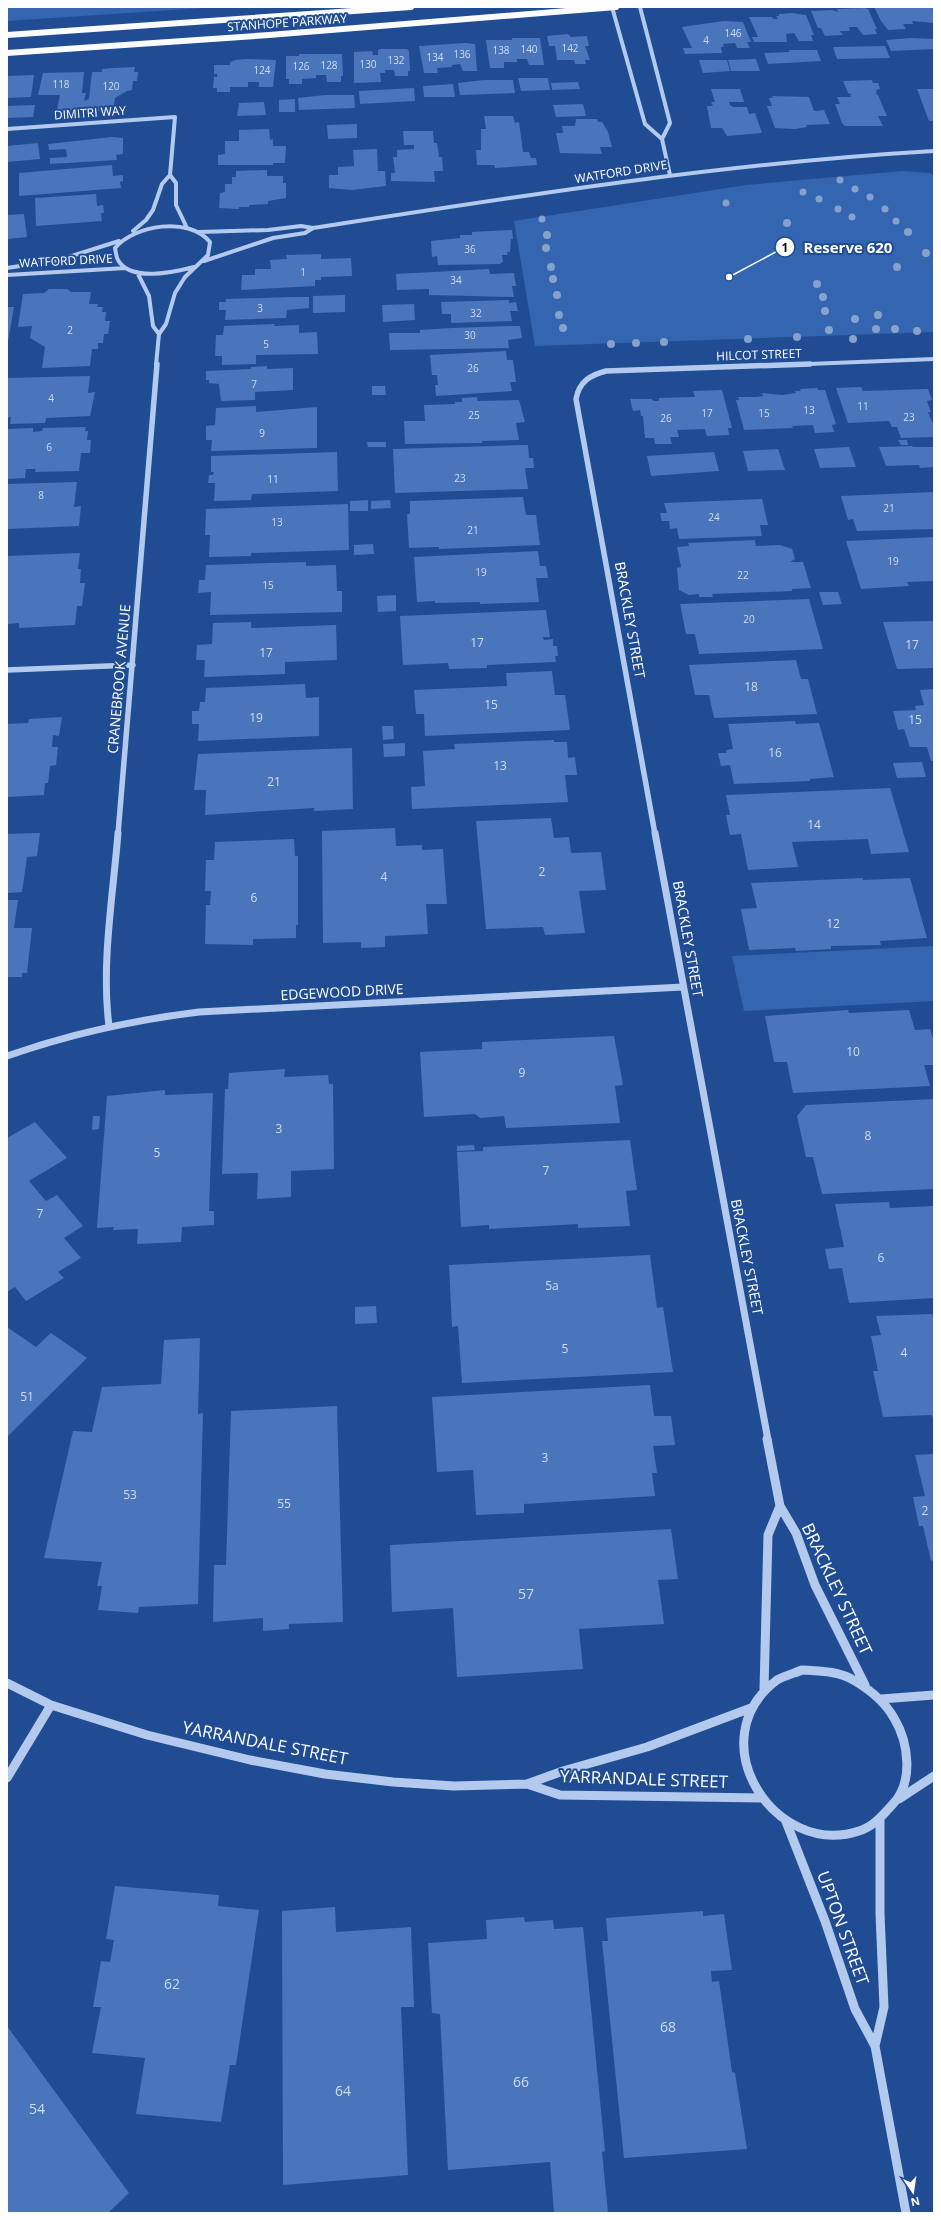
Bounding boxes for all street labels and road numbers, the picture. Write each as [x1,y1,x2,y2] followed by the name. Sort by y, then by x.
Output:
[227,10,348,35] street label: STANHOPE PARKWAY
[53,101,127,123] street label: DIMITRI WAY
[574,156,668,187] street label: WATFORD DRIVE
[19,250,113,271] street label: WATFORD DRIVE
[716,344,802,364] street label: HILCOT STREET
[611,560,650,680] street label: BRACKLEY STREET
[103,604,134,754] street label: CRANEBROOK AVENUE
[669,879,708,999] street label: BRACKLEY STREET
[280,979,404,1004] street label: EDGEWOOD DRIVE
[727,1197,768,1317] street label: BRACKLEY STREET
[797,1519,878,1659] street label: BRACKLEY STREET
[180,1715,350,1770] street label: YARRANDALE STREET
[560,1764,729,1793] street label: YARRANDALE STREET
[812,1868,875,1989] street label: UPTON STREET

